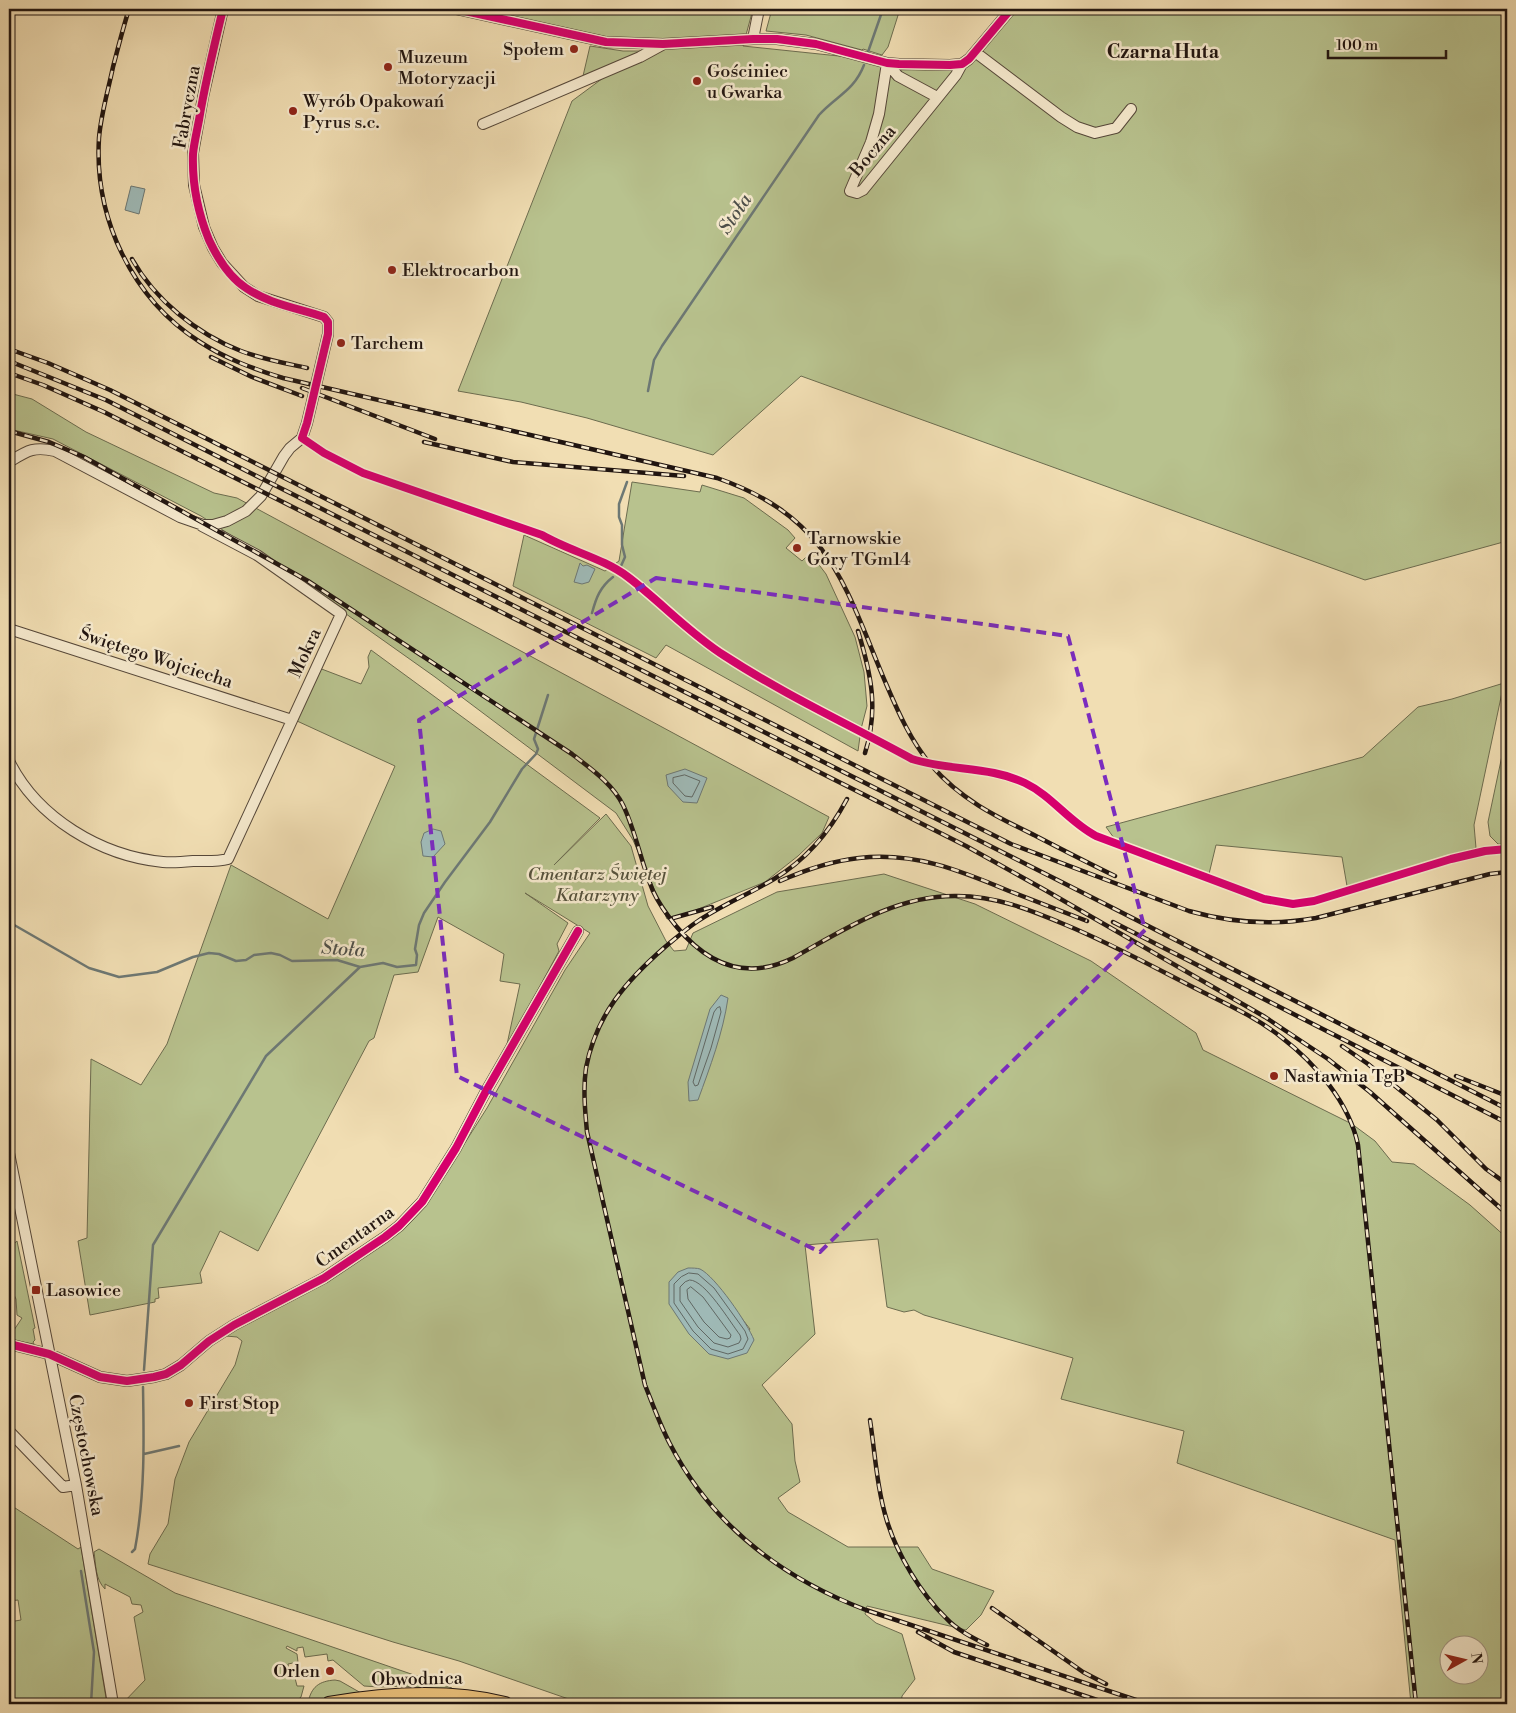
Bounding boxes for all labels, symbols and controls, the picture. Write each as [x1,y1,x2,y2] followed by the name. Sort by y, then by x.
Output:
[1328,28,1446,60] scale bar
[1336,36,1378,55] text: 100 m
[503,38,564,61] place label: Społem
[1107,40,1220,64] district label: Czarna Huta
[568,43,580,55] marker: Społem
[398,46,496,90] place label: Muzeum Motoryzacji
[707,60,788,104] place label: Gościniec u Gwarka
[382,61,394,73] marker: Muzeum Motoryzacji
[168,63,206,151] street label: Fabryczna
[691,75,703,87] marker: Gościniec u Gwarka
[302,90,445,134] place label: Wyrób Opakowań Pyrus s.c.
[287,105,299,117] marker: Wyrób Opakowań Pyrus s.c.
[844,120,902,182] street label: Boczna
[713,189,757,239] water label: Stoła
[402,259,520,282] place label: Elektrocarbon
[386,264,398,276] marker: Elektrocarbon
[351,332,424,355] place label: Tarchem
[335,337,347,349] marker: Tarchem
[807,527,911,571] place label: Tarnowskie Góry TGm14
[791,542,803,554] marker: Tarnowskie Góry TGm14
[76,622,236,694] street label: Świętego Wojciecha
[284,624,327,682] street label: Mokra
[528,863,667,907] park label: Cmentarz Świętej Katarzyny
[320,936,366,963] water label: Stoła
[1284,1065,1405,1088] place label: Nastawnia TgB
[1268,1070,1280,1082] marker: Nastawnia TgB
[311,1200,400,1273] street label: Cmentarna
[46,1279,121,1302] place label: Lasowice
[30,1284,42,1296] marker: Lasowice
[63,1392,109,1519] street label: Częstochowska
[199,1392,279,1415] place label: First Stop
[183,1397,195,1409] marker: First Stop
[1438,1636,1488,1686] north arrow
[1466,1652,1486,1665] text: N
[273,1660,320,1683] place label: Orlen
[324,1665,336,1677] marker: Orlen
[371,1667,464,1691] street label: Obwodnica

